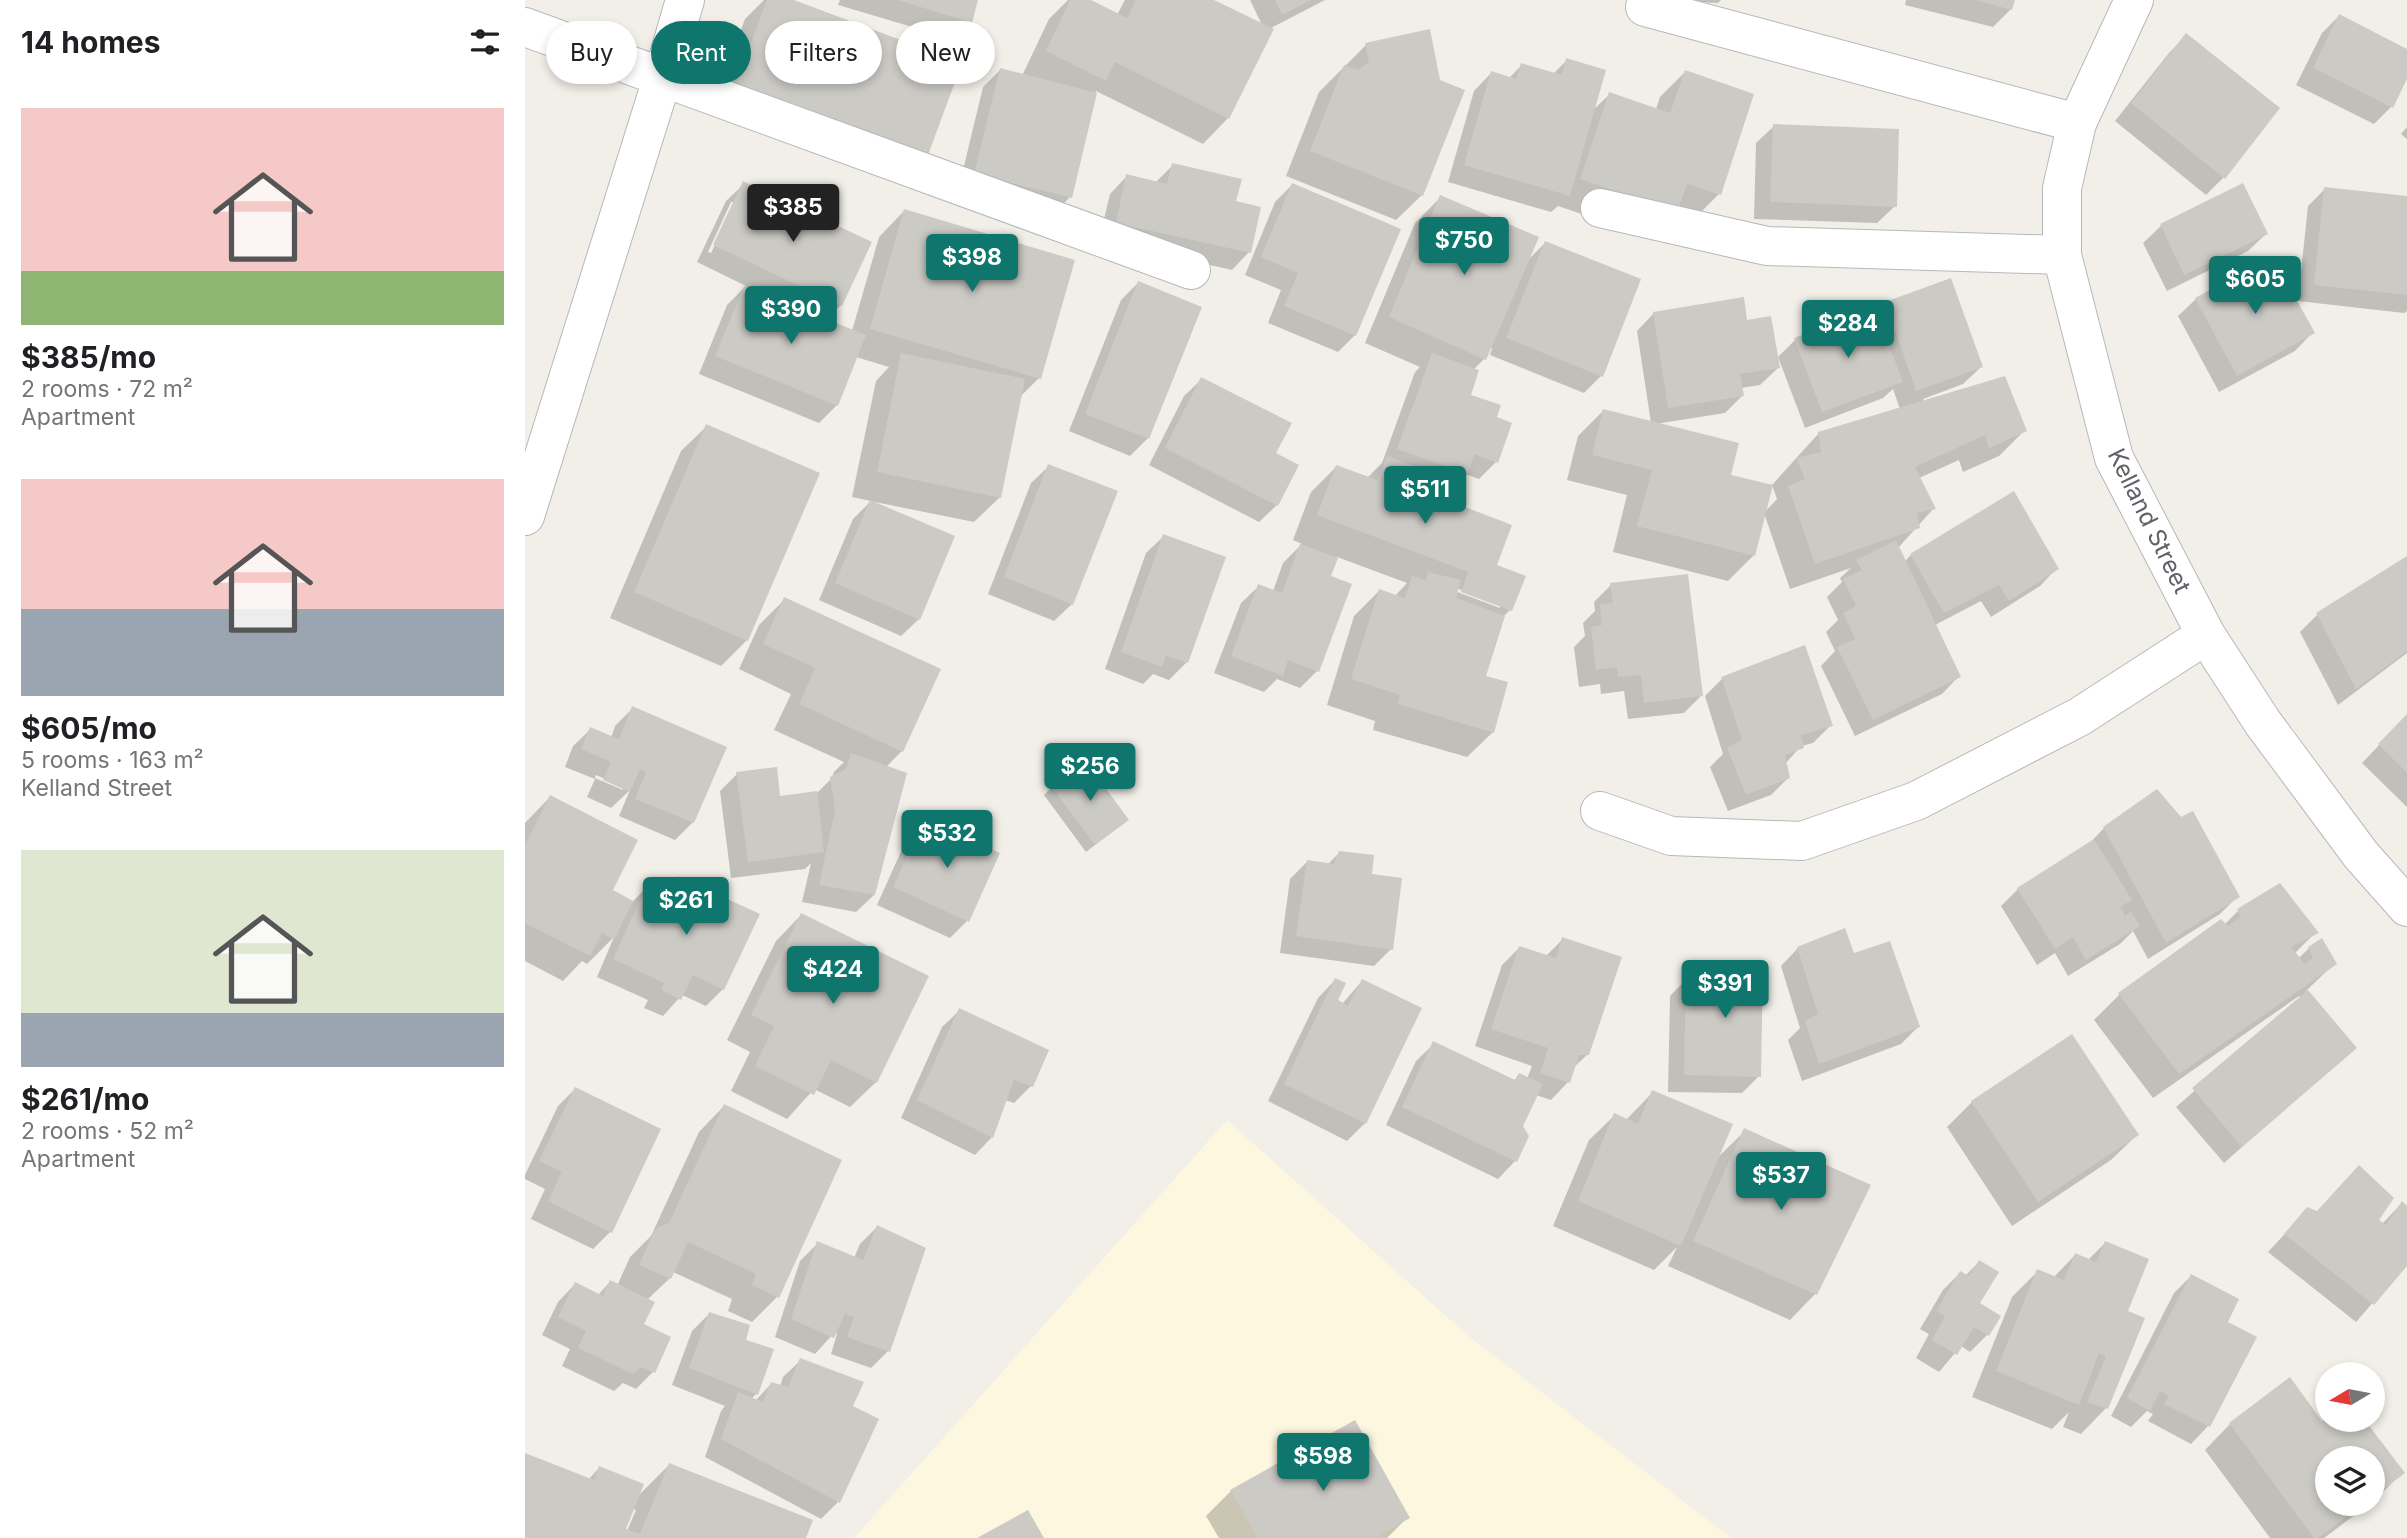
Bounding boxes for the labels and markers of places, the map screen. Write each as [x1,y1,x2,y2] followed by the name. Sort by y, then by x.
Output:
[752,184,834,244] pin: $385
[1423,218,1505,277] pin: $750
[931,234,1013,294] pin: $398
[2214,256,2296,316] pin: $605
[750,286,832,346] pin: $390
[1807,300,1889,360] pin: $284
[1384,466,1466,526] pin: $511
[1049,744,1131,803] pin: $256
[906,810,988,870] pin: $532
[645,878,727,937] pin: $261
[792,946,874,1006] pin: $424
[1684,960,1766,1020] pin: $391
[1740,1152,1822,1212] pin: $537
[1282,1434,1364,1493] pin: $598

